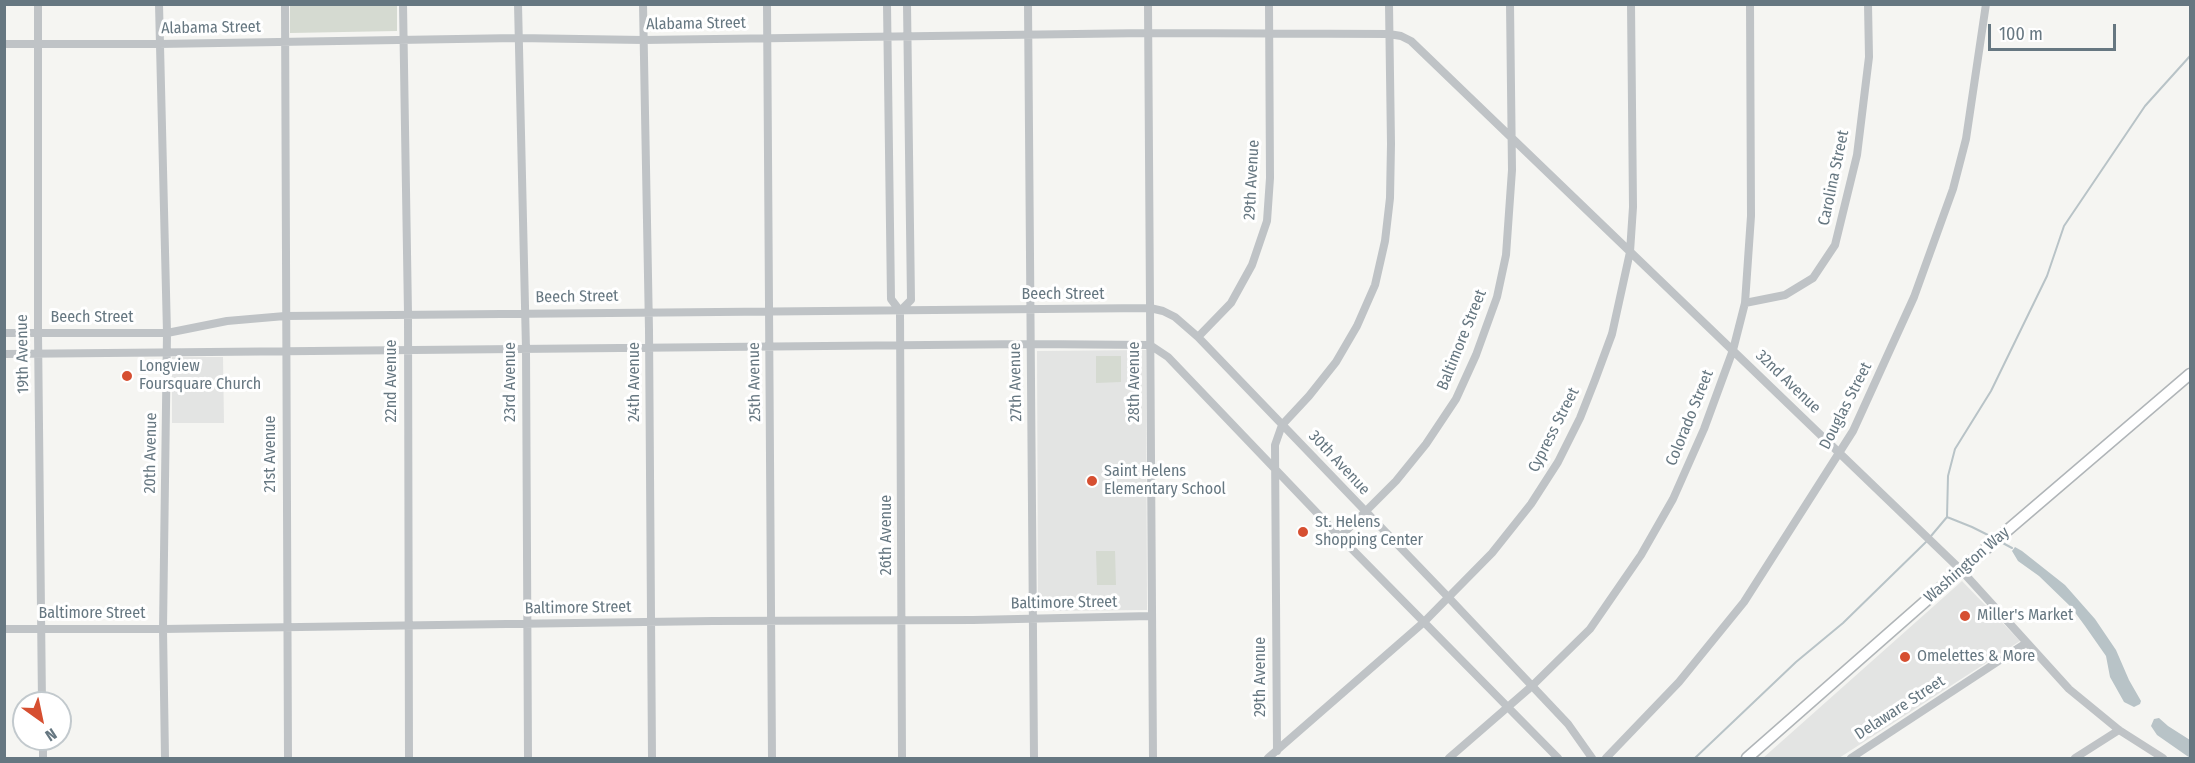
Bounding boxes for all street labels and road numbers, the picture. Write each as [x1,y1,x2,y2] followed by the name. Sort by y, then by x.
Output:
[646,14,746,34] street label: Alabama Street
[161,18,261,38] street label: Alabama Street
[1815,129,1853,227] street label: Carolina Street
[1240,139,1264,221] street label: 29th Avenue
[1022,285,1104,305] street label: Beech Street
[535,287,619,307] street label: Beech Street
[1433,287,1491,393] street label: Baltimore Street
[51,308,133,328] street label: Beech Street
[13,314,33,394] street label: 19th Avenue
[382,340,402,422] street label: 22nd Avenue
[501,342,521,422] street label: 23rd Avenue
[625,342,645,422] street label: 24th Avenue
[745,342,765,422] street label: 25th Avenue
[1006,342,1026,422] street label: 27th Avenue
[1125,342,1145,422] street label: 28th Avenue
[1751,346,1825,418] street label: 32nd Avenue
[1816,359,1876,453] street label: Douglas Street
[1662,367,1718,469] street label: Colorado Street
[1524,384,1584,476] street label: Cypress Street
[141,412,161,494] street label: 20th Avenue
[261,416,281,492] street label: 21st Avenue
[1304,427,1374,499] street label: 30th Avenue
[877,495,897,575] street label: 26th Avenue
[1921,523,2013,607] street label: Washington Way
[1010,592,1118,614] street label: Baltimore Street
[524,597,632,619] street label: Baltimore Street
[39,604,145,624] street label: Baltimore Street
[1251,637,1271,717] street label: 29th Avenue
[1851,672,1949,744] street label: Delaware Street

